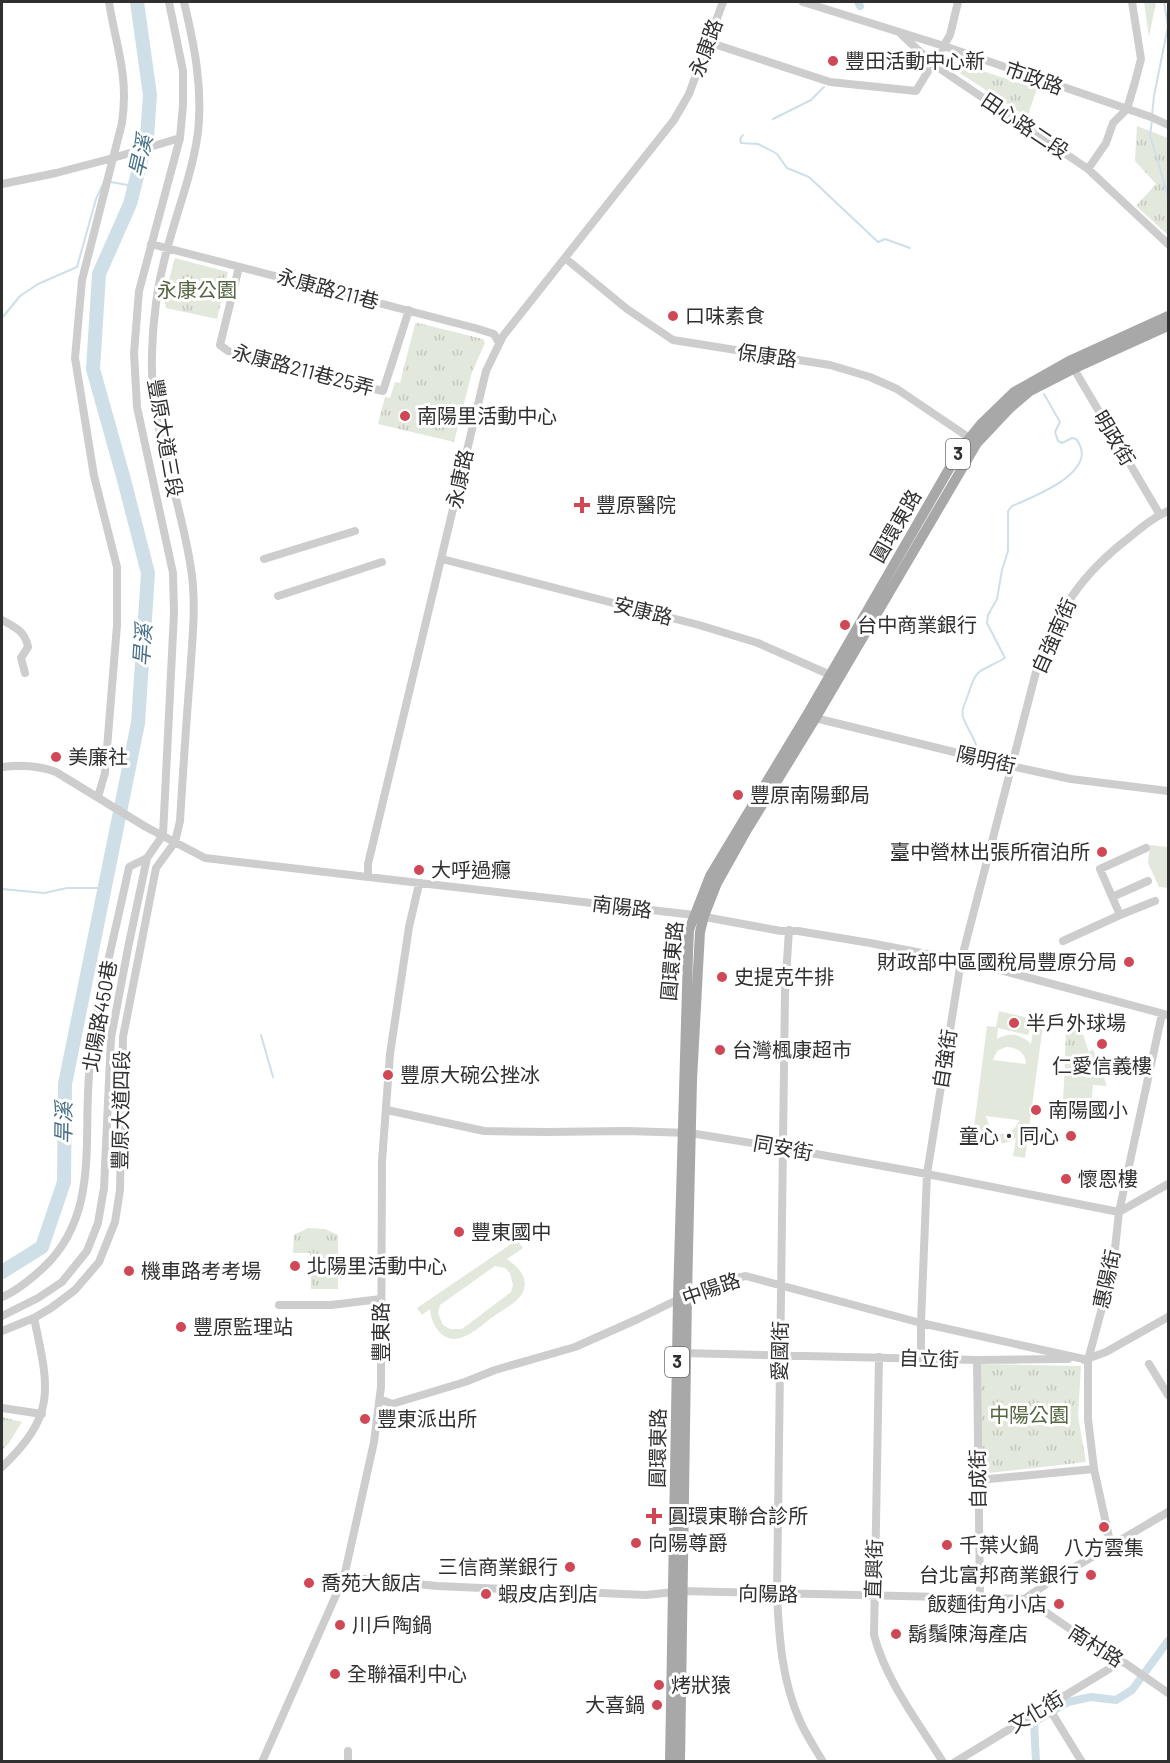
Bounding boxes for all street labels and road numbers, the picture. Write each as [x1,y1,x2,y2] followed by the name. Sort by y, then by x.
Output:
[684,15,727,80] street label: 永康路
[1002,56,1067,99] street label: 市政路
[977,87,1074,163] street label: 田心路二段
[275,263,382,313] street label: 永康路211巷
[230,339,377,399] street label: 永康路211巷25弄
[736,339,799,371] street label: 保康路
[144,377,188,499] street label: 豐原大道三段
[1089,406,1141,469] street label: 明政街
[946,439,970,469] road number: 3
[441,447,477,511] street label: 永康路
[865,485,926,566] street label: 圓環東路
[611,591,675,629] street label: 安康路
[1026,594,1080,677] street label: 自強南街
[954,741,1018,777] street label: 陽明街
[591,890,653,922] street label: 南陽路
[656,920,686,1002] street label: 圓環東路
[77,958,121,1073] street label: 北陽路450巷
[927,1027,961,1090] street label: 自強街
[107,1050,133,1170] street label: 豐原大道四段
[752,1130,815,1164] street label: 同安街
[1088,1247,1124,1311] street label: 惠陽街
[678,1267,743,1309] street label: 中陽路
[368,1302,392,1362] street label: 豐東路
[766,1321,792,1381] street label: 愛國街
[899,1345,959,1371] street label: 自立街
[665,1347,689,1377] road number: 3
[644,1408,670,1488] street label: 圓環東路
[964,1449,990,1509] street label: 自成街
[860,1539,886,1599] street label: 直興街
[738,1580,798,1606] street label: 向陽路
[1065,1619,1128,1671] street label: 南村路
[1004,1685,1067,1737] street label: 文化街

